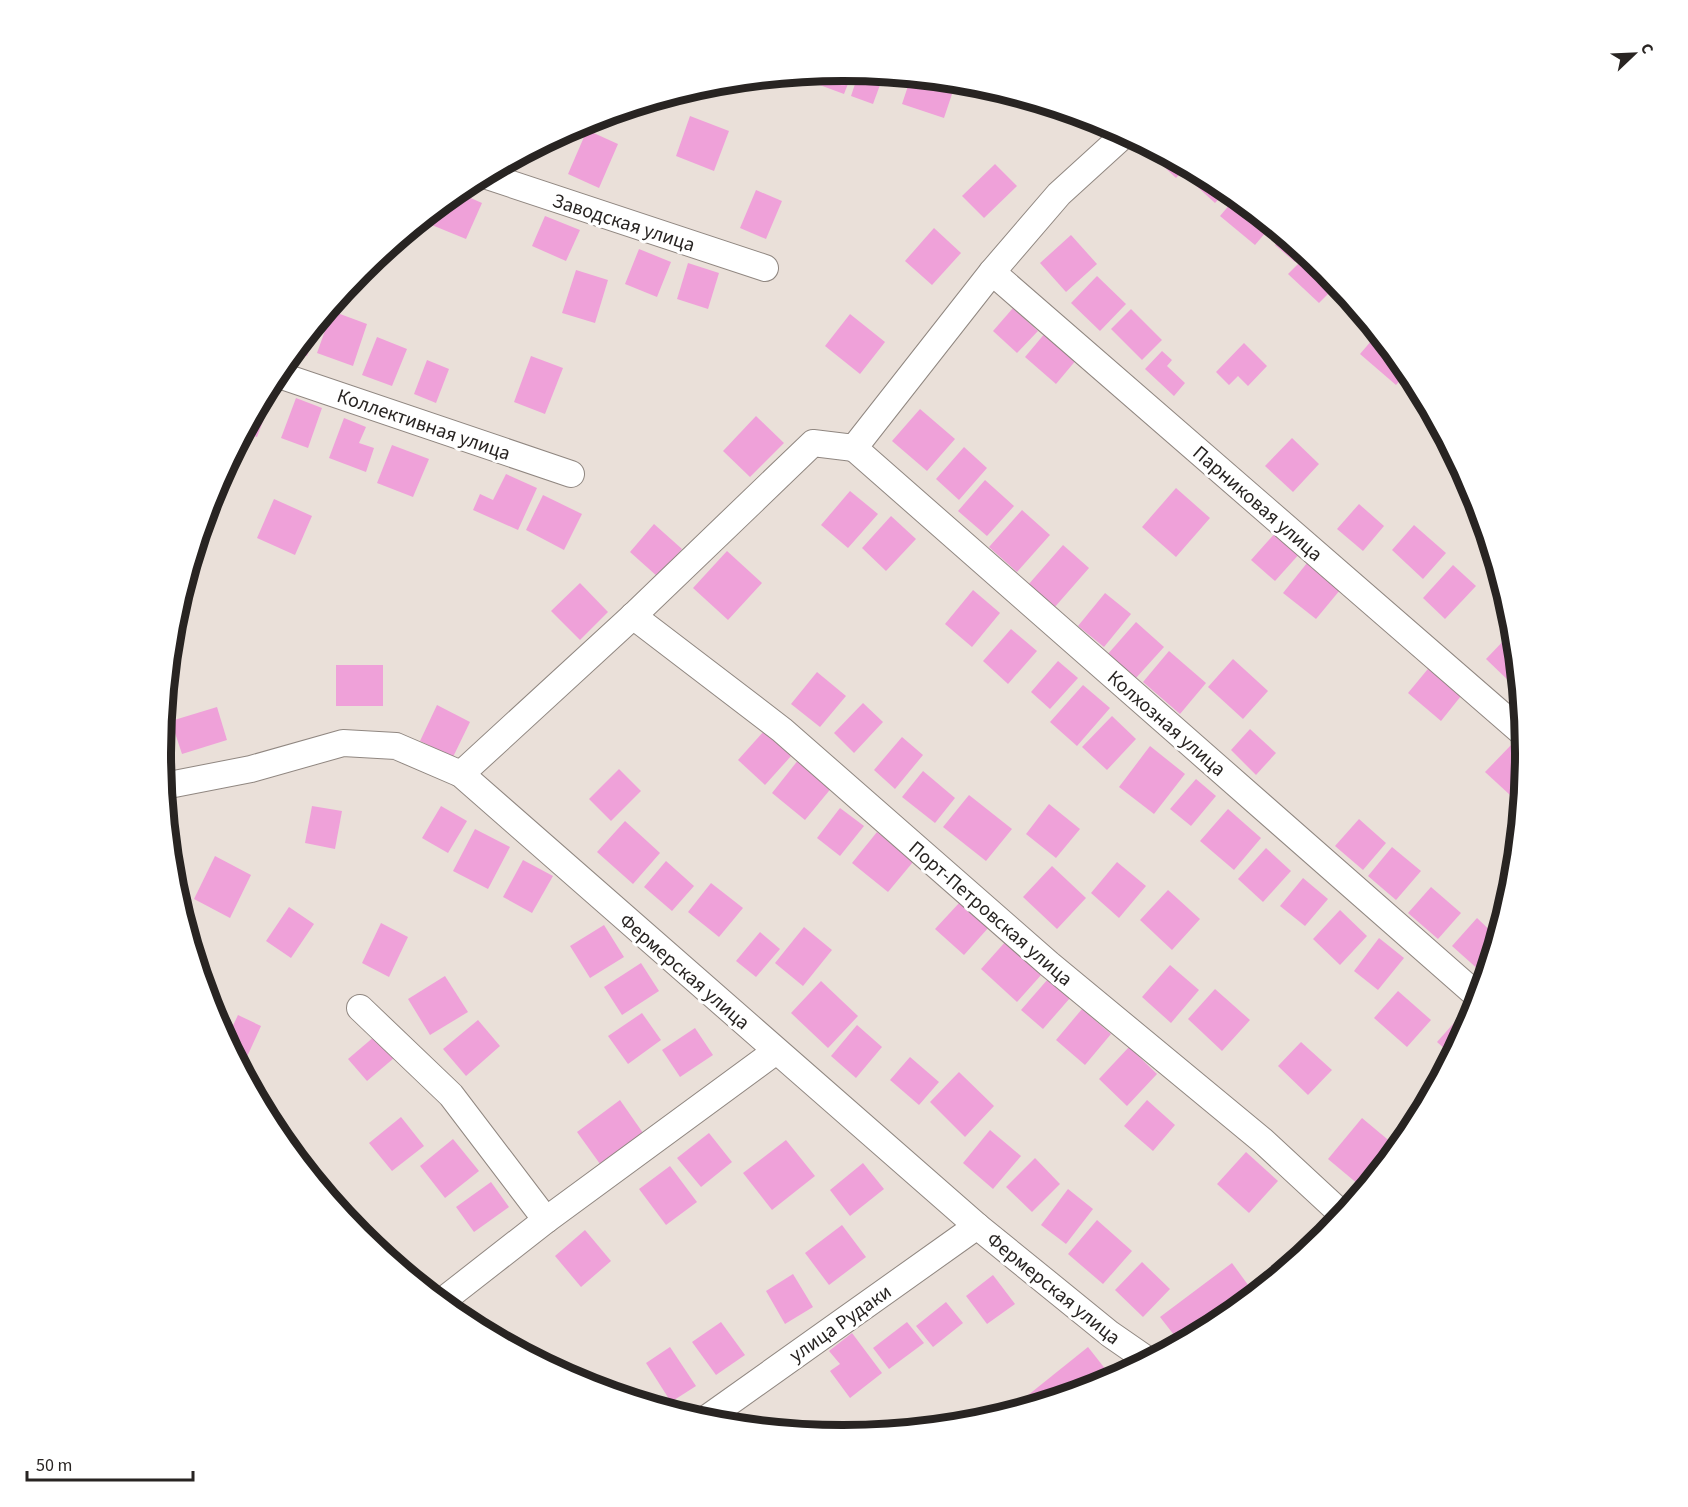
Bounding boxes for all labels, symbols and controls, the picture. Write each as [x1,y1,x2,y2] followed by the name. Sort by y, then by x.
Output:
[1604,24,1664,84] north arrow
[1635,40,1659,57] text: С
[549,187,699,259] street label: Заводская улица
[333,382,514,468] street label: Коллективная улица
[1186,439,1328,568] street label: Парниковая улица
[1101,664,1232,783] street label: Колхозная улица
[902,835,1078,993] street label: Порт-Петровская улица
[613,907,756,1036] street label: Фермерская улица
[980,1226,1126,1352] street label: Фермерская улица
[784,1278,897,1369] street label: улица Рудаки
[27,1444,194,1482] scale bar
[36,1453,72,1478] text: 50 m

